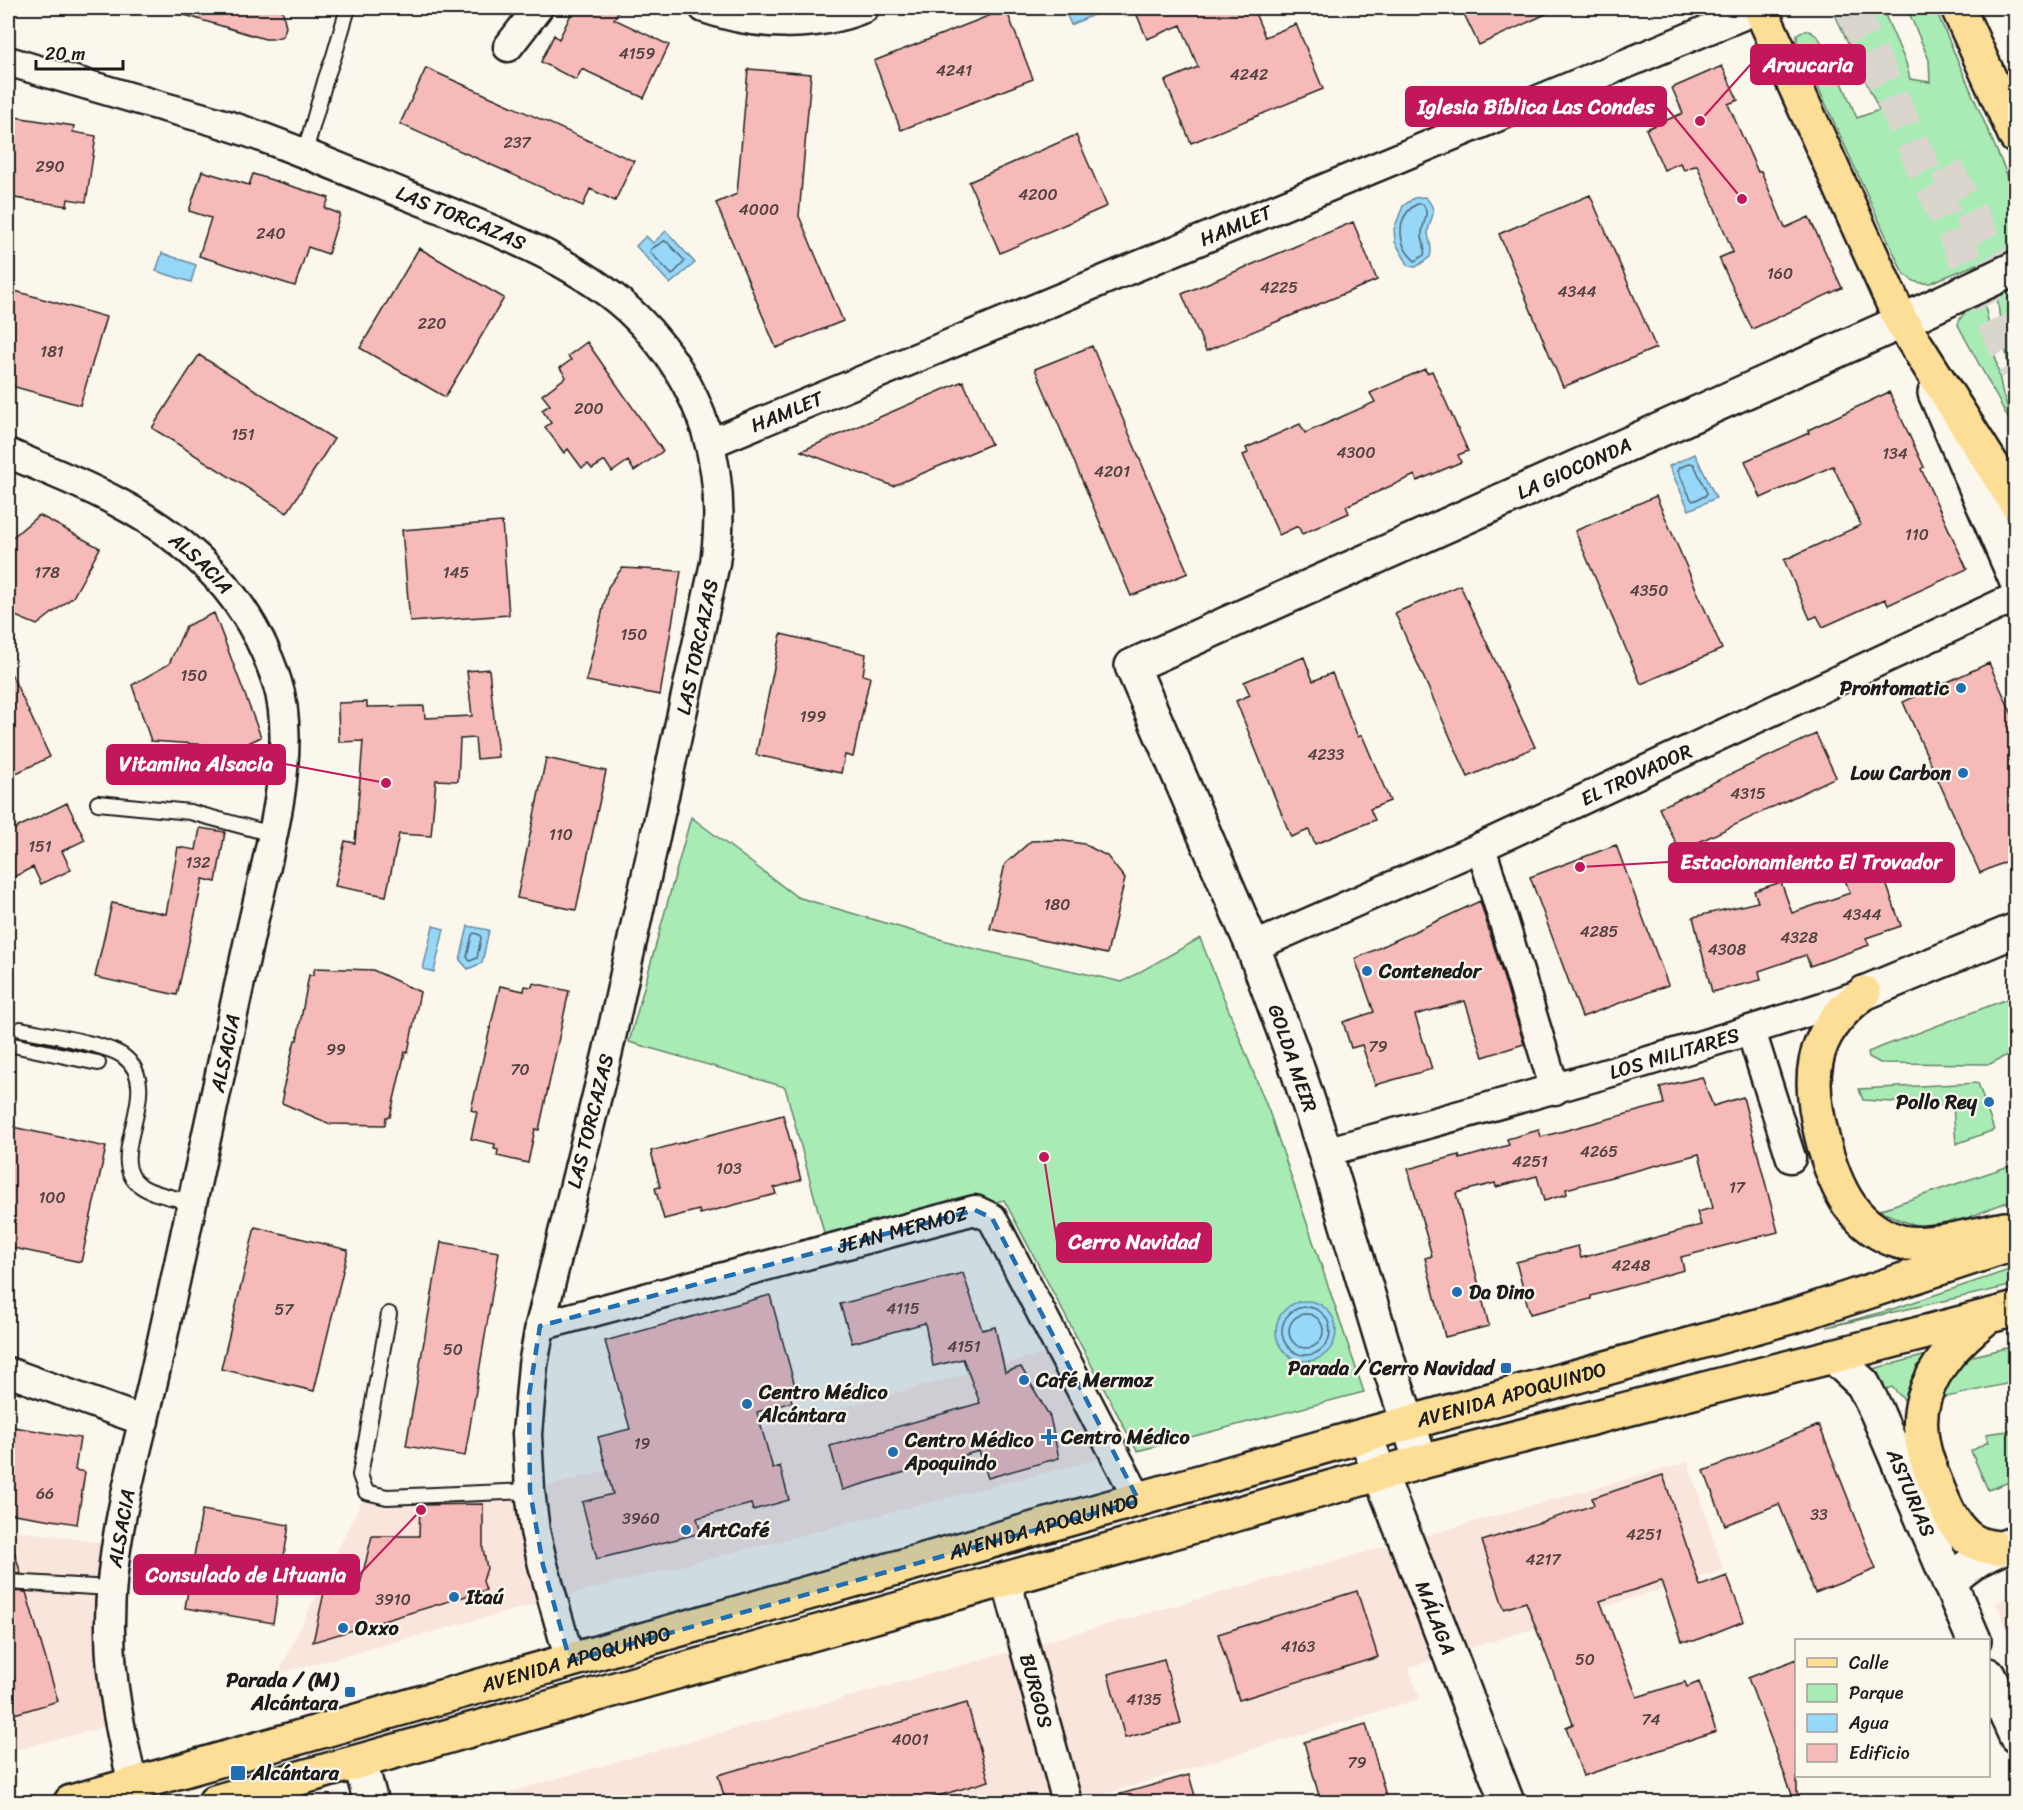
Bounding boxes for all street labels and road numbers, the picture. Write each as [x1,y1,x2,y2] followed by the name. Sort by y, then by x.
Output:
[391,176,532,261] street label: LAS TORCAZAS
[1194,194,1279,257] street label: HAMLET
[745,381,830,443] street label: HAMLET
[1511,428,1637,510] street label: LA GIOCONDA
[160,522,242,603] street label: ALSACIA
[666,576,729,718] street label: LAS TORCAZAS
[1574,734,1698,816] street label: EL TROVADOR
[1258,999,1327,1117] street label: GOLDA MEIR
[200,1011,251,1096] street label: ALSACIA
[1605,1017,1744,1090] street label: LOS MILITARES
[557,1050,624,1192] street label: LAS TORCAZAS
[832,1196,972,1264] street label: JEAN MERMOZ
[1411,1352,1611,1438] street label: AVENIDA APOQUINDO
[1876,1442,1945,1543] street label: ASTURIAS
[944,1483,1143,1570] street label: AVENIDA APOQUINDO
[97,1486,146,1571] street label: ALSACIA
[1405,1576,1466,1660] street label: MÁLAGA
[476,1616,675,1703] street label: AVENIDA APOQUINDO
[1009,1650,1063,1733] street label: BURGOS

